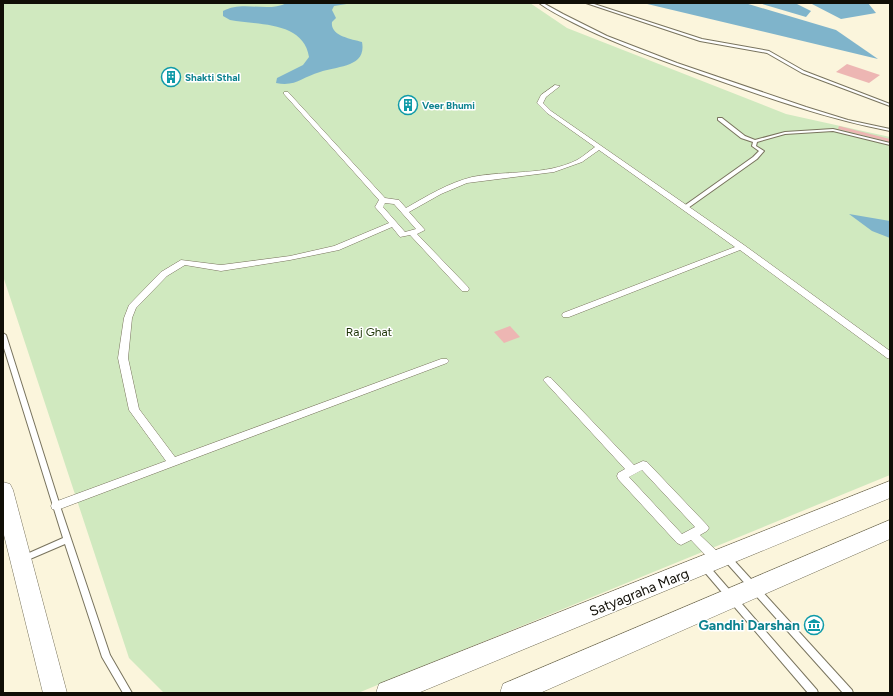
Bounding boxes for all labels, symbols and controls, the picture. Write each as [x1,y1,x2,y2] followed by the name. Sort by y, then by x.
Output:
[160,66,182,88] building icon: Shakti Sthal
[185,71,240,84] place label: Shakti Sthal
[397,94,419,116] building icon: Veer Bhumi
[422,99,475,112] place label: Veer Bhumi
[346,325,393,339] park label: Raj Ghat
[587,565,691,620] street label: Satyagraha Marg
[803,614,825,636] museum icon: Gandhi Darshan
[698,617,800,634] place label: Gandhi Darshan

